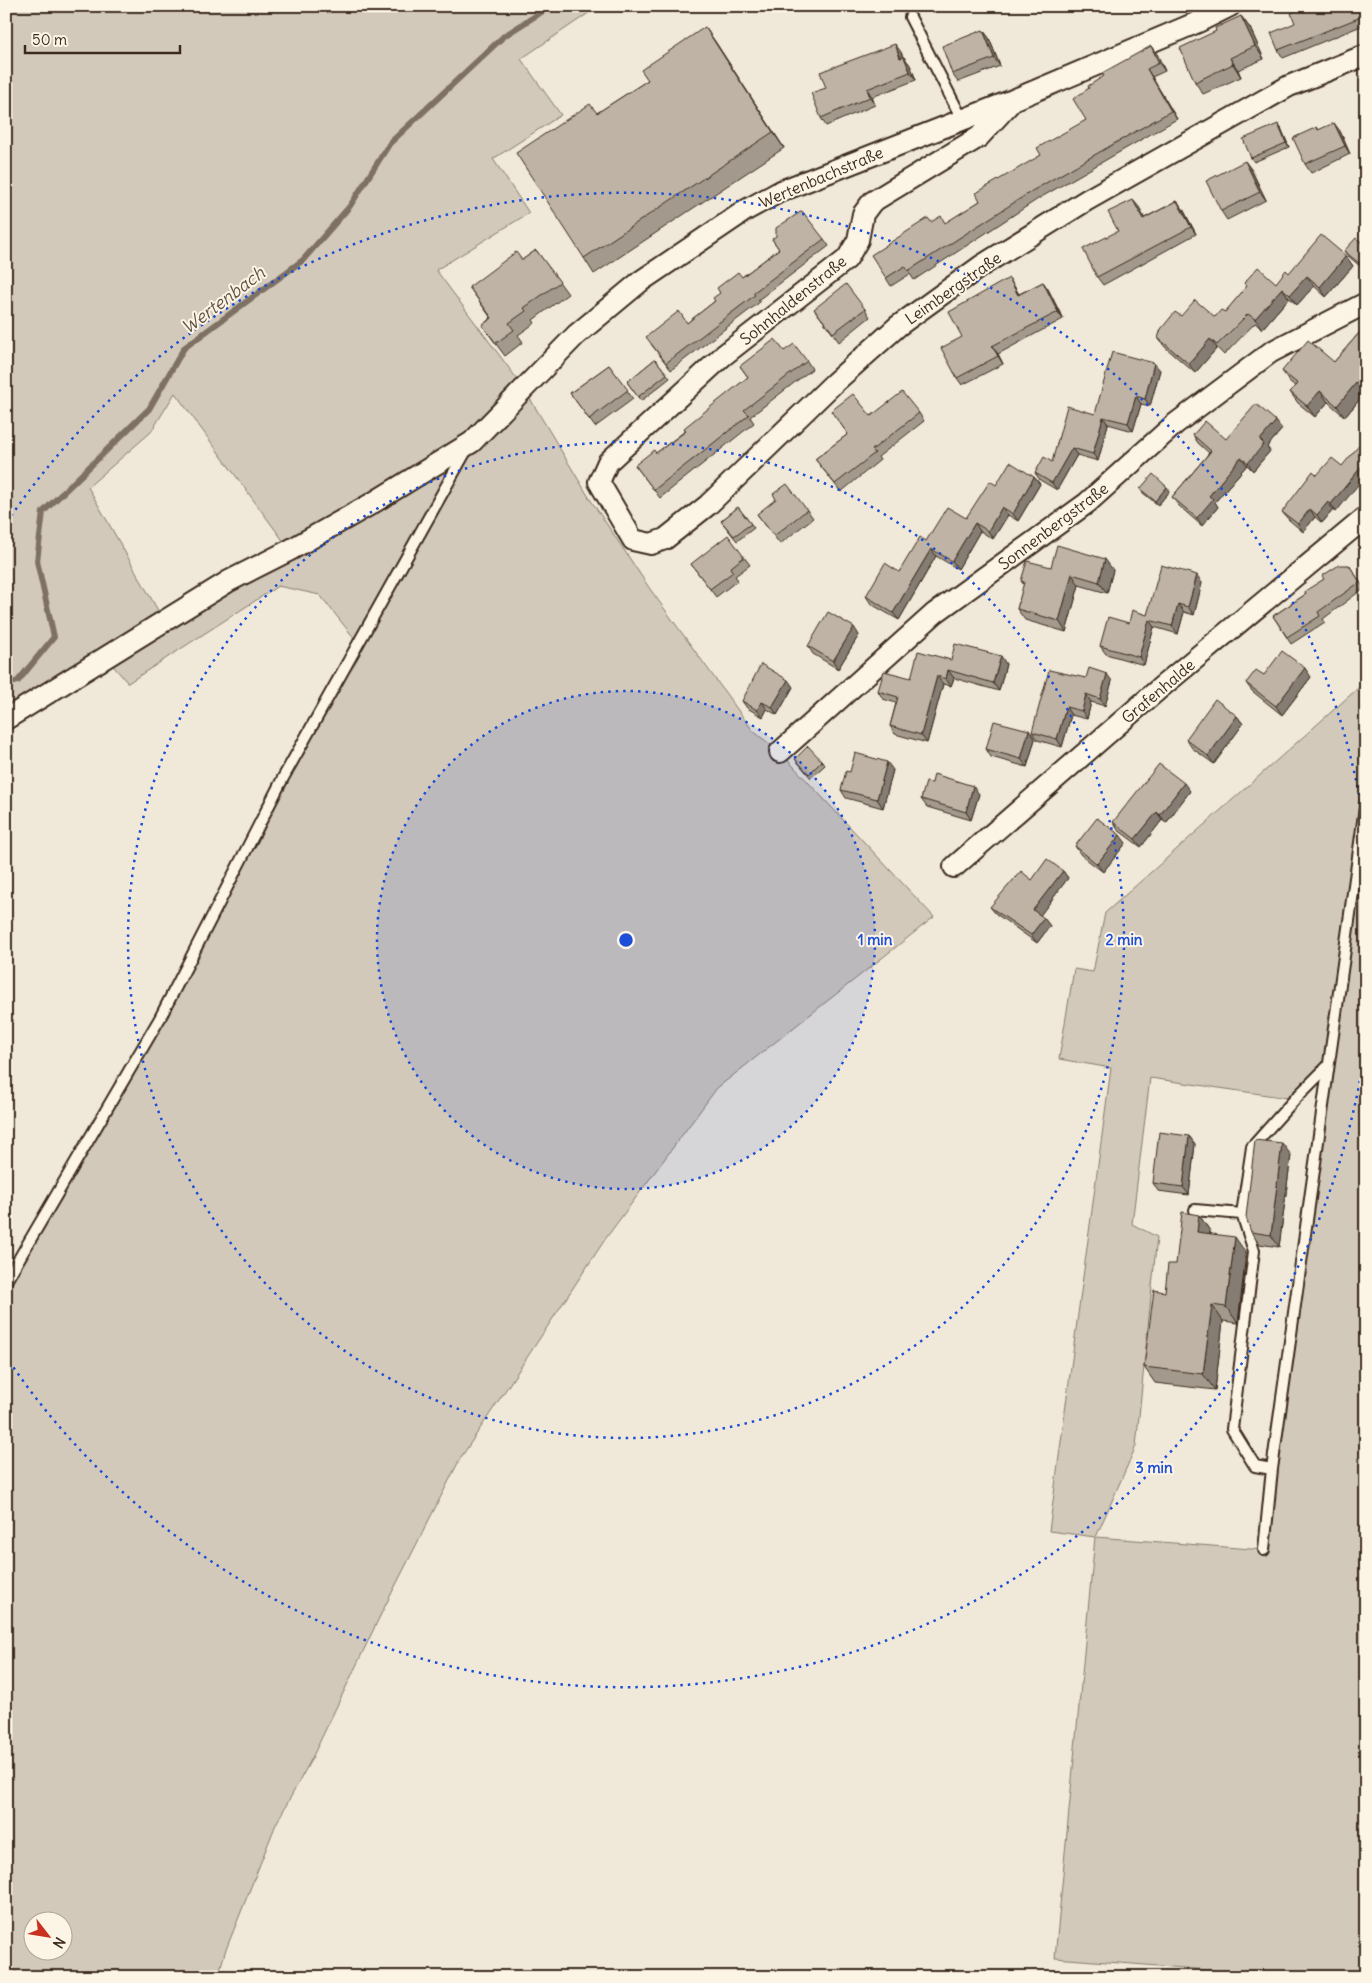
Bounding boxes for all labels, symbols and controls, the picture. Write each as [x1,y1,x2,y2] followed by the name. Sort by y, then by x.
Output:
[25,22,180,54] scale bar
[32,30,67,49] text: 50 m
[756,142,886,212] street label: Wertenbachstraße
[901,247,1005,329] street label: Leimbergstraße
[736,251,850,349] street label: Sohnhaldenstraße
[177,261,270,339] water label: Wertenbach
[994,478,1112,574] street label: Sonnenbergstraße
[1117,655,1199,727] street label: Grafenhalde
[858,930,893,949] text: 1 min
[1106,930,1143,949] text: 2 min
[617,931,635,949] centre of rings
[1135,1458,1173,1477] text: 3 min
[22,1910,72,1960] north arrow
[49,1934,69,1951] text: N

